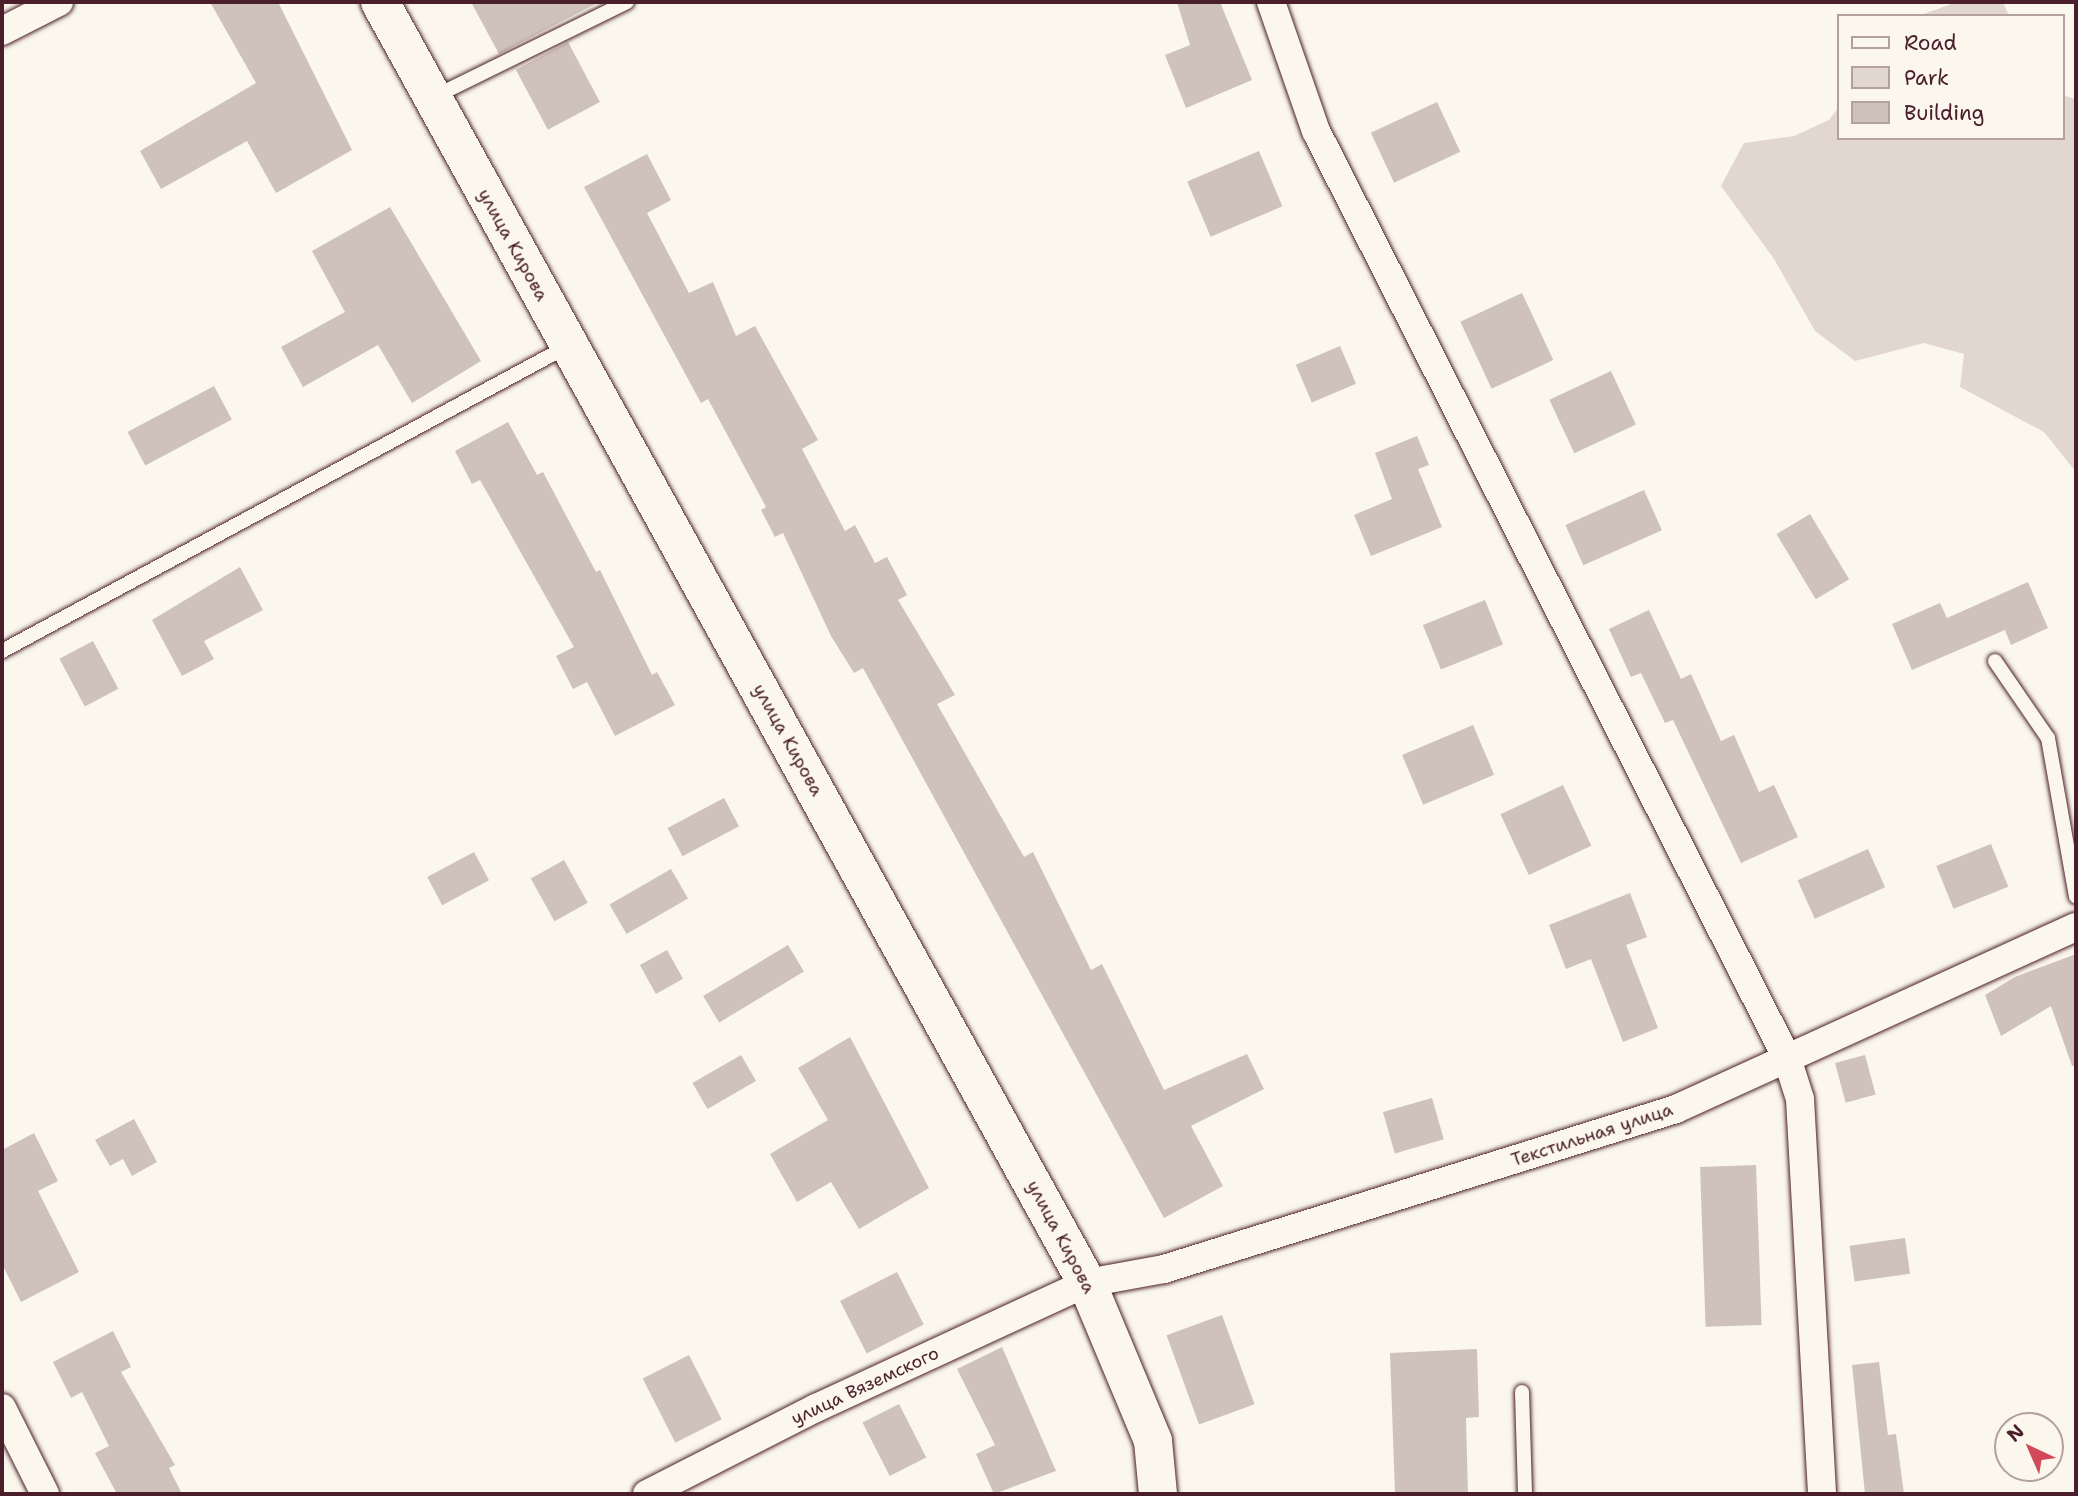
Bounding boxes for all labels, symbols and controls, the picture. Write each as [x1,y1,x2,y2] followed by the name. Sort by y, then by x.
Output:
[1836,14,2064,140] legend
[1904,29,1957,57] text: Road
[1904,64,1949,92] text: Park
[1904,99,1984,127] text: Building
[473,185,553,305] street label: улица Кирова
[748,680,828,800] street label: улица Кирова
[1508,1099,1676,1171] street label: Текстильная улица
[1022,1177,1100,1297] street label: улица Кирова
[788,1342,942,1430] street label: улица Вяземского
[1994,1412,2064,1482] north arrow
[2001,1419,2030,1447] text: N

